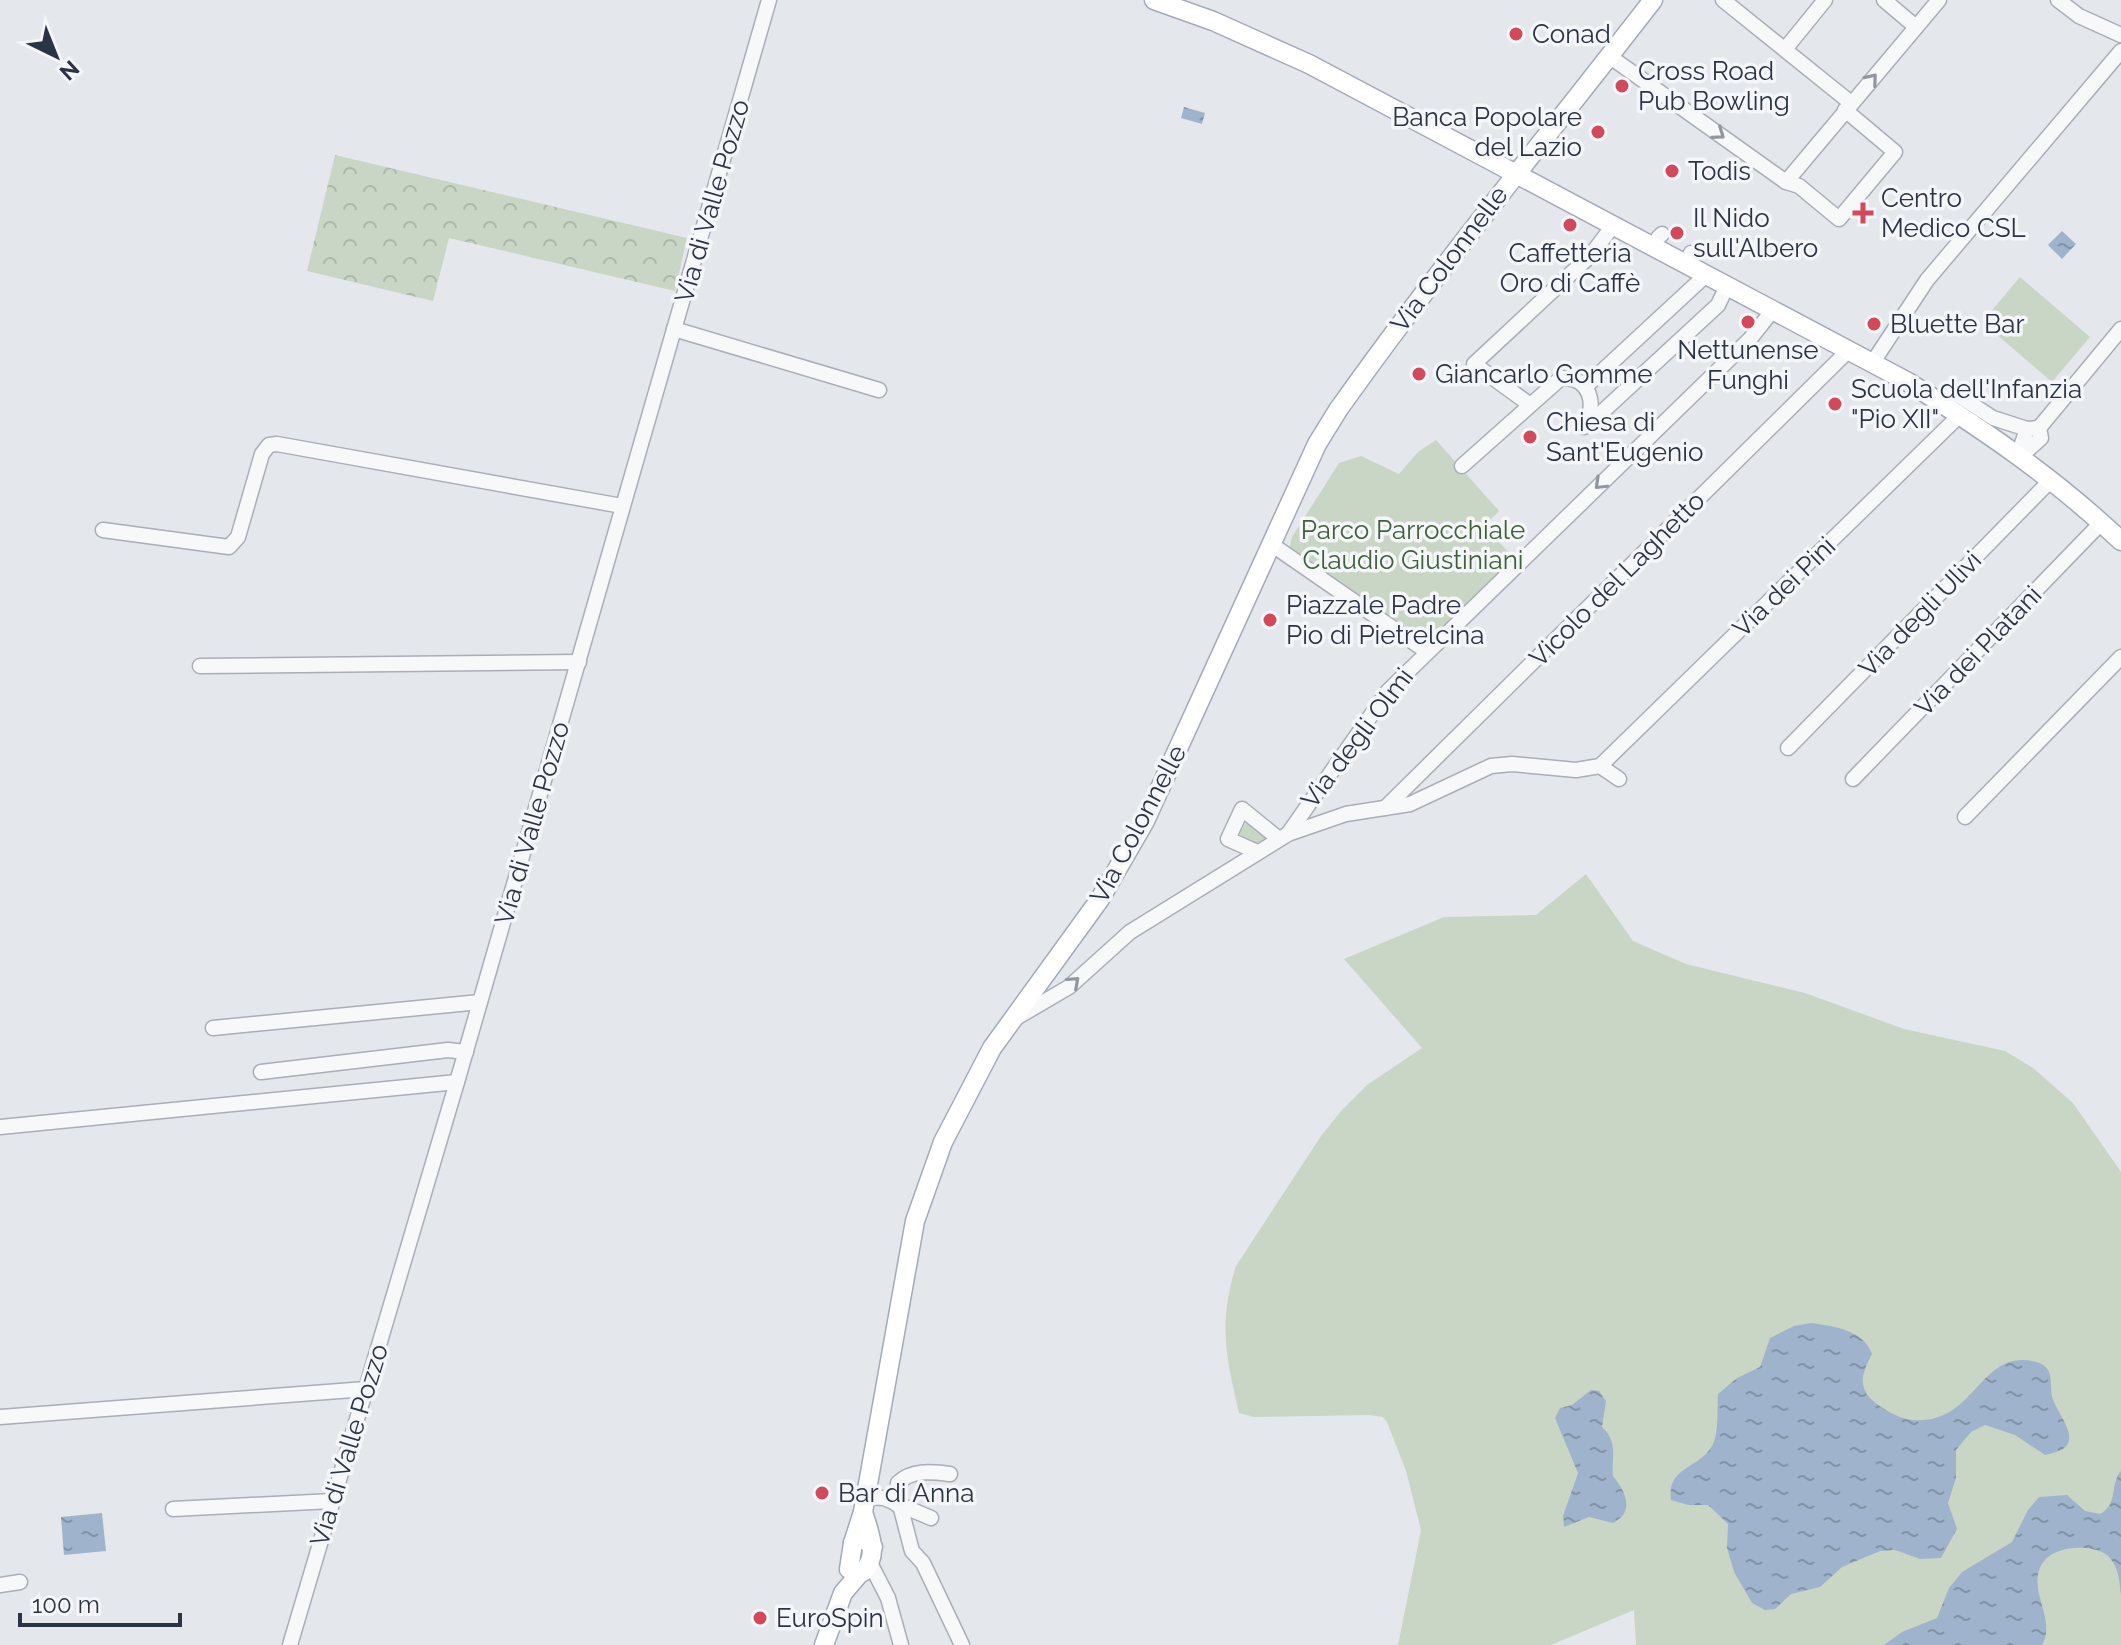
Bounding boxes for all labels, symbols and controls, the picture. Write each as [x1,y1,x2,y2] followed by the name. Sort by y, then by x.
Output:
[16,16,96,96] north arrow
[1532,19,1611,49] place label: Conad
[1507,25,1525,43] marker: Conad
[55,55,85,86] text: N
[1638,56,1790,116] place label: Cross Road Pub Bowling
[1862,74,1877,88] one-way arrow
[1613,77,1631,95] marker: Cross Road Pub Bowling
[669,96,755,306] street label: Via di Valle Pozzo
[1392,102,1582,162] place label: Banca Popolare del Lazio
[1589,123,1607,141] marker: Banca Popolare del Lazio
[1710,124,1724,139] one-way arrow
[1688,156,1751,186] place label: Todis
[1663,162,1681,180] marker: Todis
[1384,180,1514,338] street label: Via Colonnelle
[1881,183,2026,243] place label: Centro Medico CSL
[1852,202,1874,224] marker: Centro Medico CSL
[1693,203,1818,263] place label: Il Nido sull'Albero
[1561,216,1579,234] marker: Caffetteria Oro di Caffè
[1668,224,1686,242] marker: Il Nido sull'Albero
[1500,238,1640,298] place label: Caffetteria Oro di Caffè
[1890,309,2025,339] place label: Bluette Bar
[1739,313,1757,331] marker: Nettunense Funghi
[1865,315,1883,333] marker: Bluette Bar
[1677,335,1819,395] place label: Nettunense Funghi
[1435,359,1653,389] place label: Giancarlo Gomme
[1410,365,1428,383] marker: Giancarlo Gomme
[1851,374,2082,434] place label: Scuola dell'Infanzia "Pio XII"
[1826,395,1844,413] marker: Scuola dell'Infanzia "Pio XII"
[1546,407,1703,467] place label: Chiesa di Sant'Eugenio
[1521,428,1539,446] marker: Chiesa di Sant'Eugenio
[1595,475,1609,489] one-way arrow
[1523,485,1711,673] street label: Vicolo del Laghetto
[1301,515,1525,575] park label: Parco Parrocchiale Claudio Giustiniani
[1727,531,1841,643] street label: Via dei Pini
[1853,545,1987,683] street label: Via degli Ulivi
[1909,580,2047,722] street label: Via dei Platani
[1286,590,1484,650] place label: Piazzale Padre Pio di Pietrelcina
[1261,611,1279,629] marker: Piazzale Padre Pio di Pietrelcina
[1295,662,1419,814] street label: Via degli Olmi
[489,718,575,928] street label: Via di Valle Pozzo
[1084,740,1192,908] street label: Via Colonnelle
[1065,977,1080,991] one-way arrow
[304,1340,394,1550] street label: Via di Valle Pozzo
[838,1478,974,1508] place label: Bar di Anna
[813,1484,831,1502] marker: Bar di Anna
[20,1577,180,1627] scale bar
[32,1590,100,1619] text: 100 m
[776,1603,884,1633] place label: EuroSpin
[751,1609,769,1627] marker: EuroSpin

